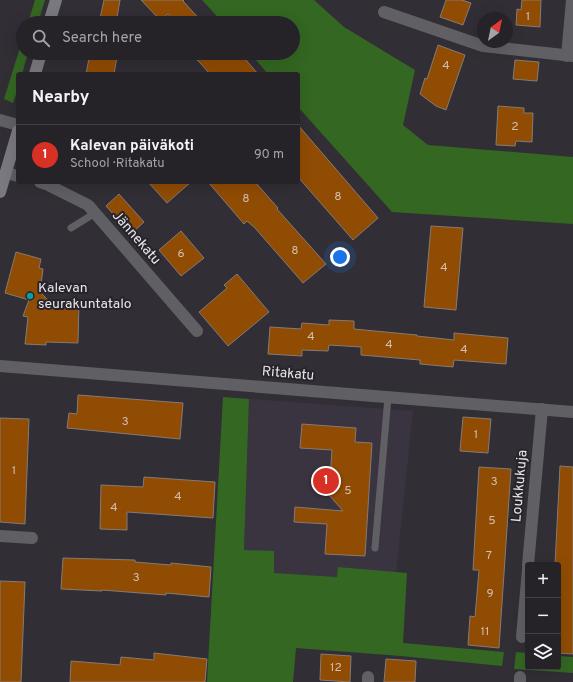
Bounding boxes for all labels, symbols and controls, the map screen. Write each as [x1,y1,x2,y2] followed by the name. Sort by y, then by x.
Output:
[526,9,530,25] house number: 1
[477,12,513,48] north arrow
[16,16,300,60] search box
[30,27,52,49] icon: search
[62,29,142,48] text: Search here
[442,58,450,74] house number: 4
[32,87,89,109] text: Nearby
[511,119,519,135] house number: 2
[70,137,194,156] text: Kalevan päiväkoti
[42,147,48,163] text: 1
[254,147,284,163] text: 90 m
[70,156,165,172] text: School · Ritakatu
[334,189,342,205] house number: 8
[242,191,250,207] house number: 8
[108,208,164,268] street label: Jännekatu
[291,243,299,259] house number: 8
[177,246,185,262] house number: 6
[330,247,350,267] your location
[440,260,448,276] house number: 4
[38,280,132,313] place label: Kalevan seurakuntatalo
[25,291,35,301] marker: Kalevan seurakuntatalo
[307,329,315,345] house number: 4
[385,337,393,353] house number: 4
[460,342,468,358] house number: 4
[261,363,315,385] street label: Ritakatu
[121,414,129,430] house number: 3
[474,427,478,443] house number: 1
[508,449,532,523] street label: Loukkukuja
[12,463,16,479] house number: 1
[313,466,339,496] pin: 1
[490,474,498,490] house number: 3
[344,483,352,499] house number: 5
[174,489,182,505] house number: 4
[110,500,118,516] house number: 4
[488,513,496,529] house number: 5
[486,548,492,564] house number: 7
[525,562,561,670] map controls
[525,562,561,598] button: +
[132,570,140,586] house number: 3
[486,586,494,602] house number: 9
[525,598,561,634] button: −
[481,624,489,640] house number: 11
[525,634,561,670] button: layers
[330,660,342,676] house number: 12

